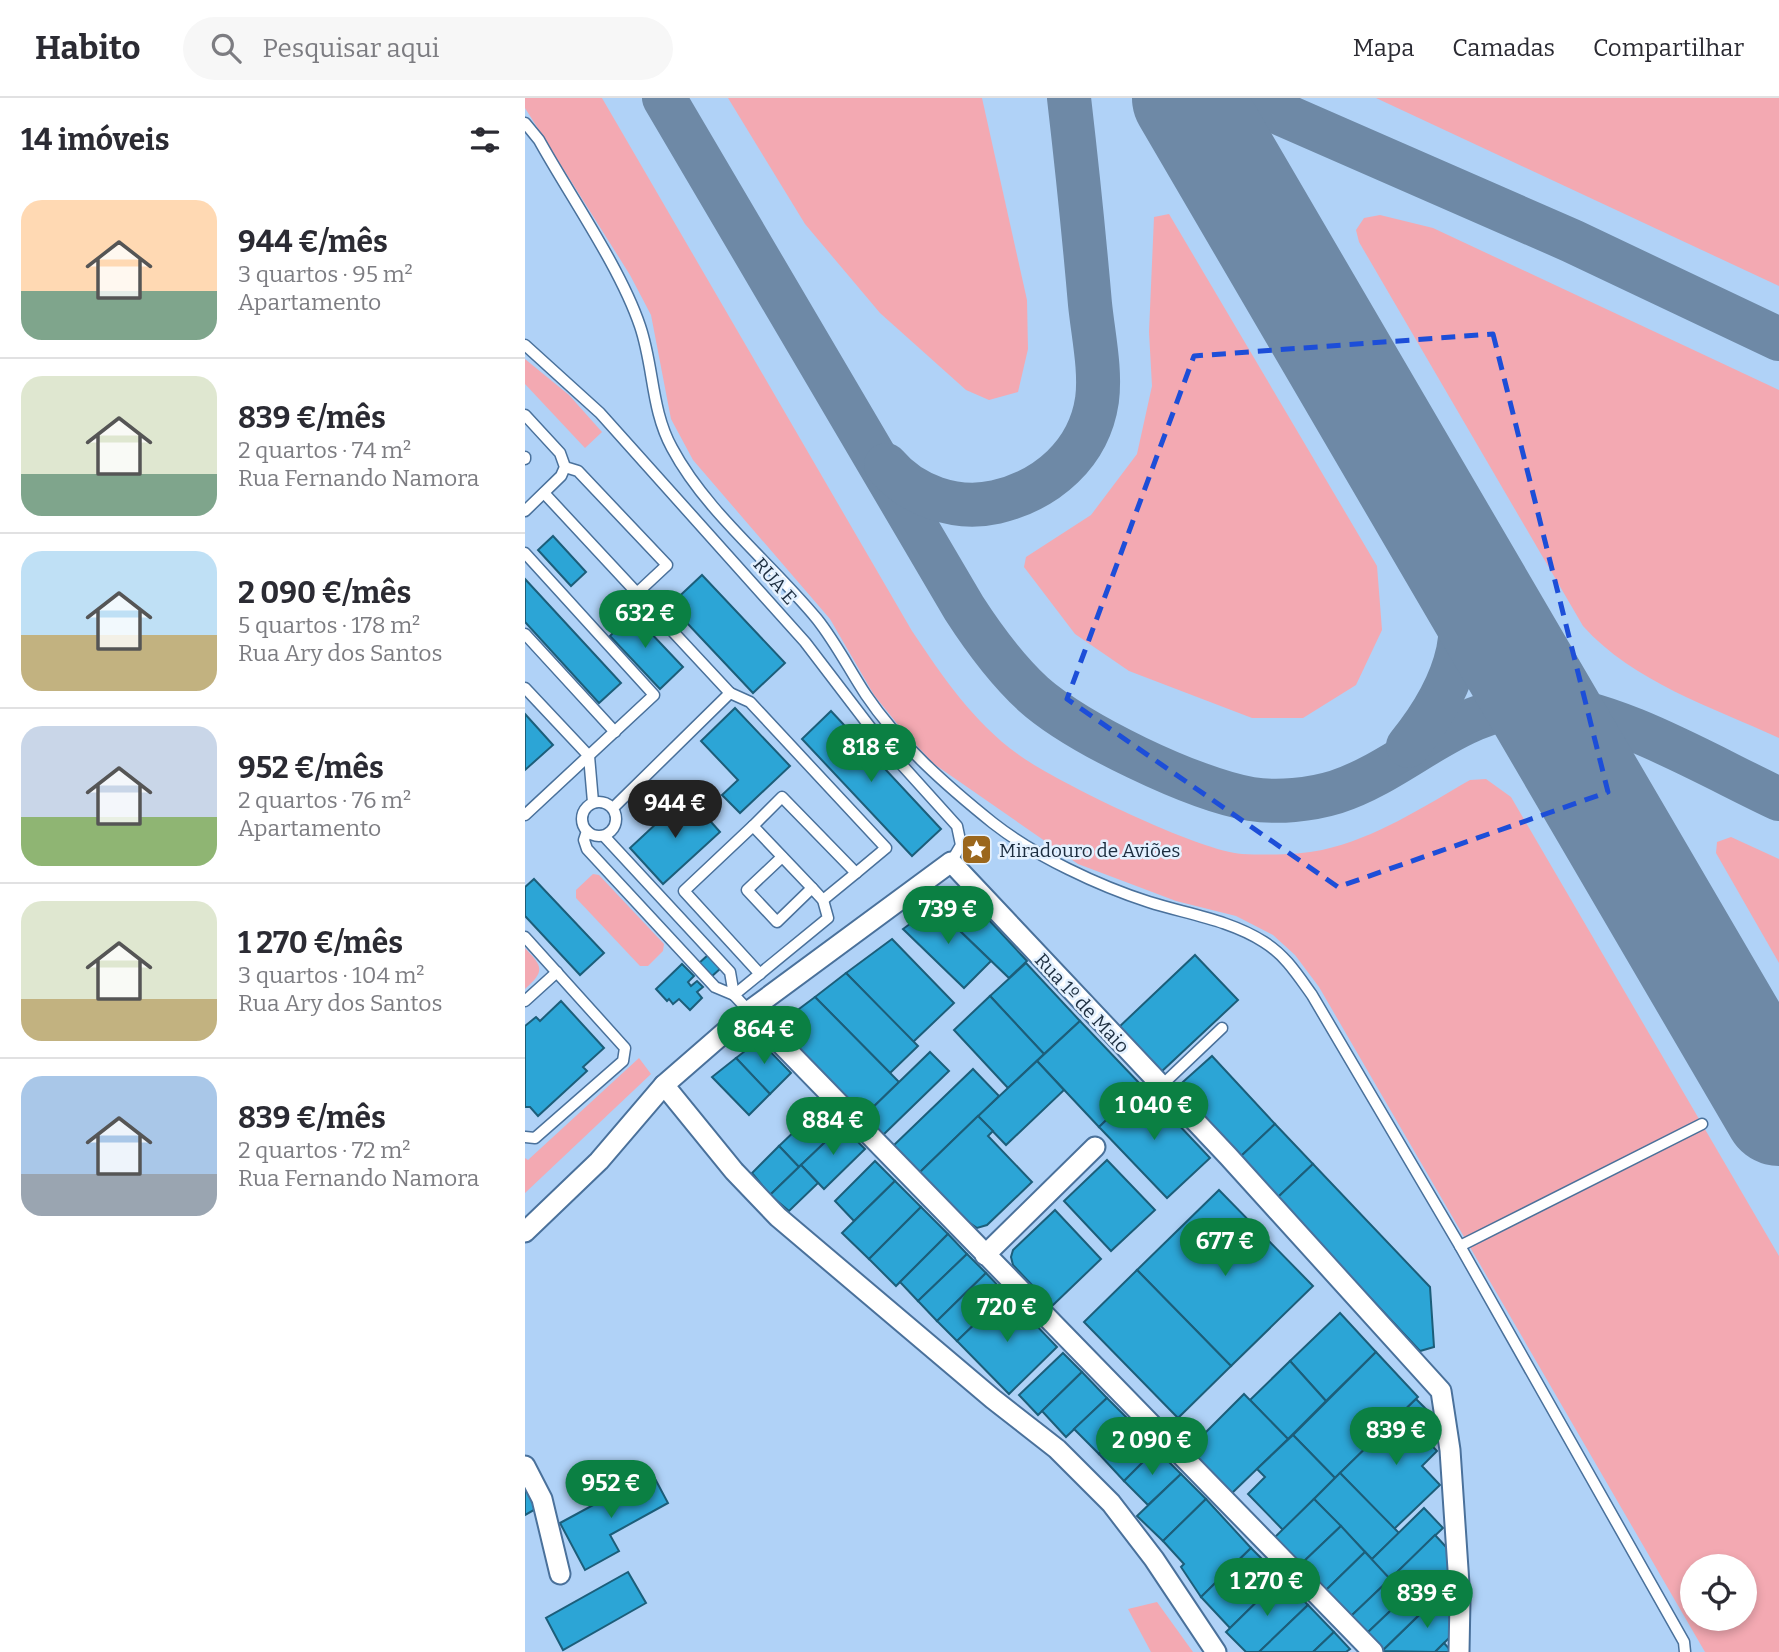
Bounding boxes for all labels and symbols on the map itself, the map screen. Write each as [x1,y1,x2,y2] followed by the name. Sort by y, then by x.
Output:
[748,553,802,609] street label: RUA E
[596,590,694,650] pin: 632 €
[822,724,920,784] pin: 818 €
[626,780,724,840] pin: 944 €
[959,833,993,867] place icon: Miradouro de Aviões
[999,839,1180,862] place label: Miradouro de Aviões
[899,886,997,946] pin: 739 €
[1030,948,1134,1058] street label: Rua 1º de Maio
[715,1006,813,1066] pin: 864 €
[1089,1082,1219,1142] pin: 1 040 €
[784,1098,882,1157] pin: 884 €
[1176,1218,1274,1278] pin: 677 €
[958,1284,1056,1344] pin: 720 €
[1347,1408,1445,1467] pin: 839 €
[1087,1418,1217,1477] pin: 2 090 €
[562,1460,660,1520] pin: 952 €
[1202,1558,1332,1618] pin: 1 270 €
[1378,1570,1476,1630] pin: 839 €

